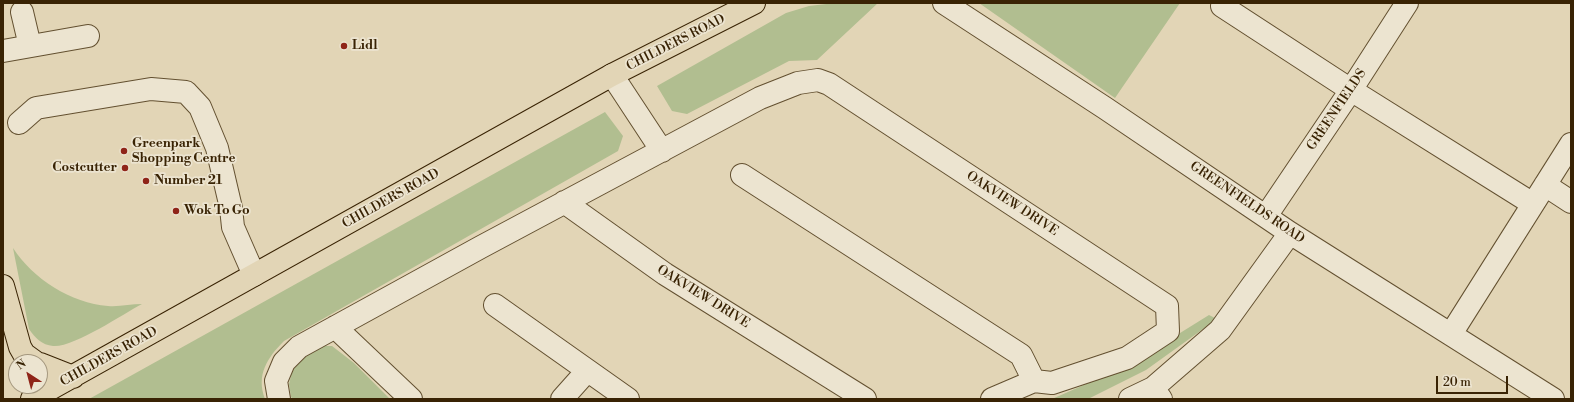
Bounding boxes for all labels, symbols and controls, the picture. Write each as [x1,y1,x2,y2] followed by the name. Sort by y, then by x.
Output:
[624,11,728,75] street label: CHILDERS ROAD
[352,38,377,54] place label: Lidl
[339,41,349,51] marker: Lidl
[1304,66,1370,154] street label: GREENFIELDS
[132,136,235,167] place label: Greenpark Shopping Centre
[119,146,129,156] marker: Greenpark Shopping Centre
[1187,159,1307,247] street label: GREENFIELDS ROAD
[52,160,117,176] place label: Costcutter
[120,163,130,173] marker: Costcutter
[340,166,442,232] street label: CHILDERS ROAD
[963,168,1061,240] street label: OAKVIEW DRIVE
[154,173,222,189] place label: Number 21
[141,176,151,186] marker: Number 21
[184,203,250,219] place label: Wok To Go
[171,206,181,216] marker: Wok To Go
[654,262,752,332] street label: OAKVIEW DRIVE
[58,324,160,390] street label: CHILDERS ROAD
[8,354,48,394] north arrow
[14,357,29,373] text: N
[1438,368,1510,394] scale bar
[1443,375,1471,390] text: 20 m

